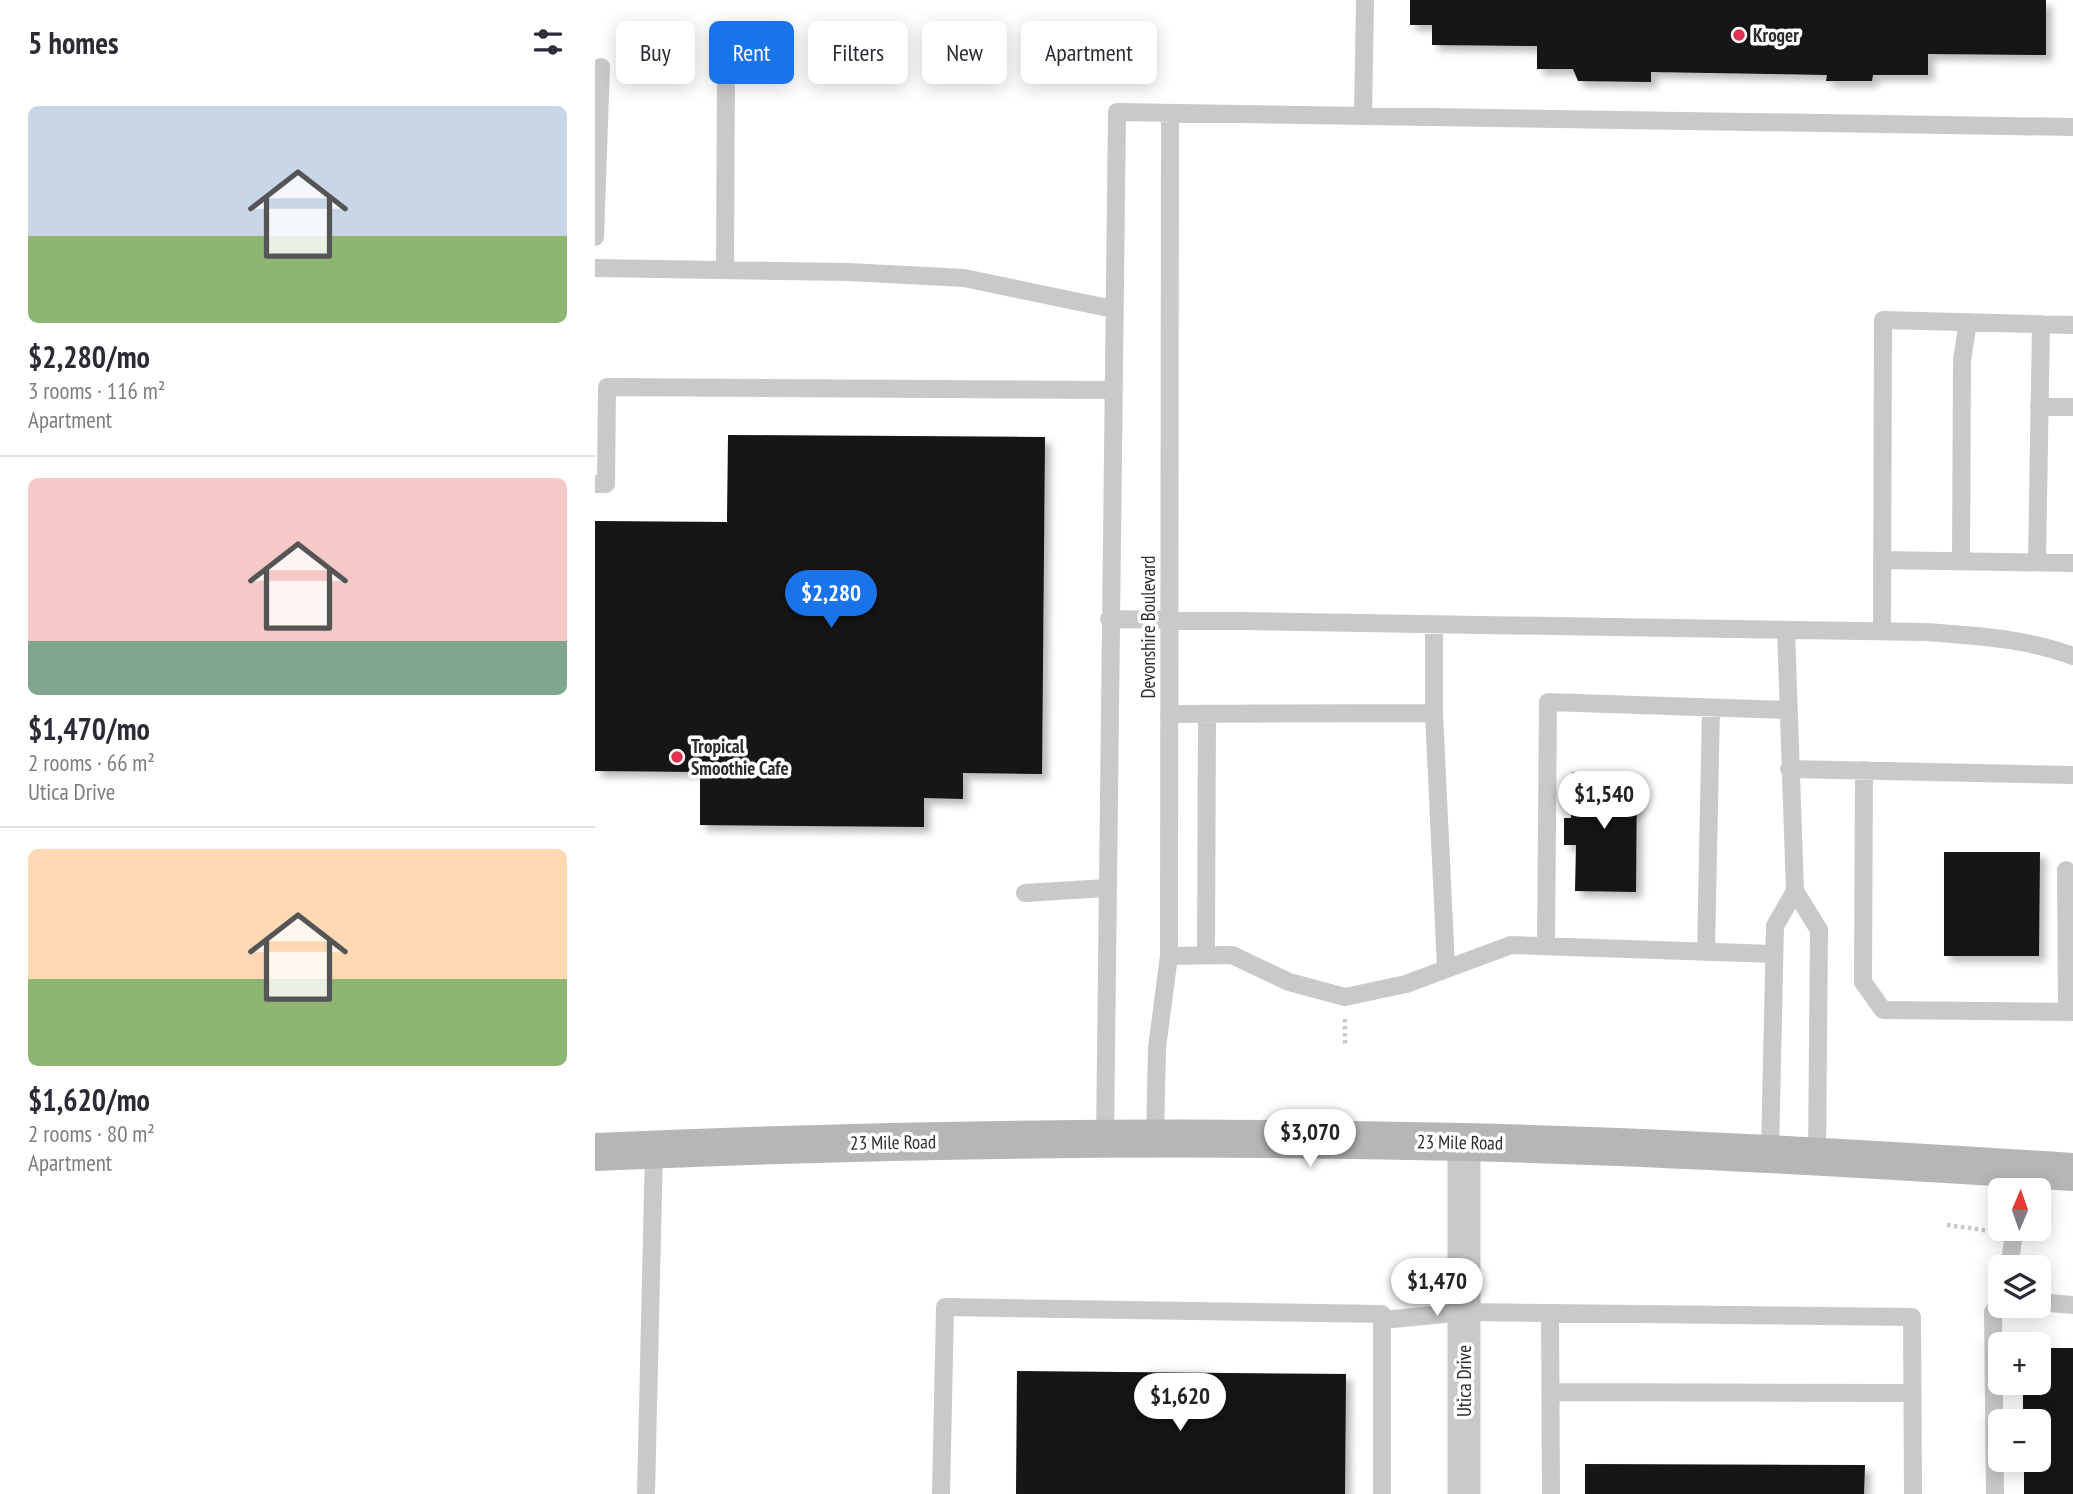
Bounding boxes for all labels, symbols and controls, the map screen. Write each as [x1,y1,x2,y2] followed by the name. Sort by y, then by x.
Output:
[616,21,695,84] chip: Buy
[709,21,794,84] chip: Rent
[808,21,908,84] chip: Filters
[922,21,1007,84] chip: New
[1021,21,1157,84] chip: Apartment
[28,23,119,62] text: 5 homes
[529,23,567,61] icon: filters
[1753,23,1799,47] place label: Kroger
[1731,27,1747,43] marker: Kroger
[235,151,361,277] icon: home
[28,337,150,376] text: $2,280/mo
[28,376,165,405] text: 3 rooms · 116 m²
[28,405,112,434] text: Apartment
[235,523,361,649] icon: home
[1136,555,1160,699] street label: Devonshire Boulevard
[774,570,888,630] pin: $2,280
[801,578,861,607] text: $2,280
[28,709,150,748] text: $1,470/mo
[691,734,789,780] place label: Tropical Smoothie Cafe
[28,748,155,777] text: 2 rooms · 66 m²
[669,749,685,765] marker: Tropical Smoothie Cafe
[1547,772,1661,831] pin: $1,540
[28,777,115,806] text: Utica Drive
[1574,779,1634,808] text: $1,540
[235,894,361,1020] icon: home
[28,1080,150,1119] text: $1,620/mo
[1253,1110,1367,1169] pin: $3,070
[1280,1117,1340,1146] text: $3,070
[28,1119,155,1148] text: 2 rooms · 80 m²
[850,1129,936,1155] street label: 23 Mile Road
[1417,1129,1503,1155] street label: 23 Mile Road
[28,1148,112,1177] text: Apartment
[1988,1178,2051,1241] north arrow
[1988,1178,2051,1472] map controls
[1988,1255,2051,1318] button: layers
[1380,1258,1494,1318] pin: $1,470
[1407,1266,1467,1295] text: $1,470
[1988,1332,2051,1395] button: +
[1452,1345,1476,1417] street label: Utica Drive
[1123,1374,1237,1433] pin: $1,620
[1150,1381,1210,1410] text: $1,620
[1988,1409,2051,1472] button: −

